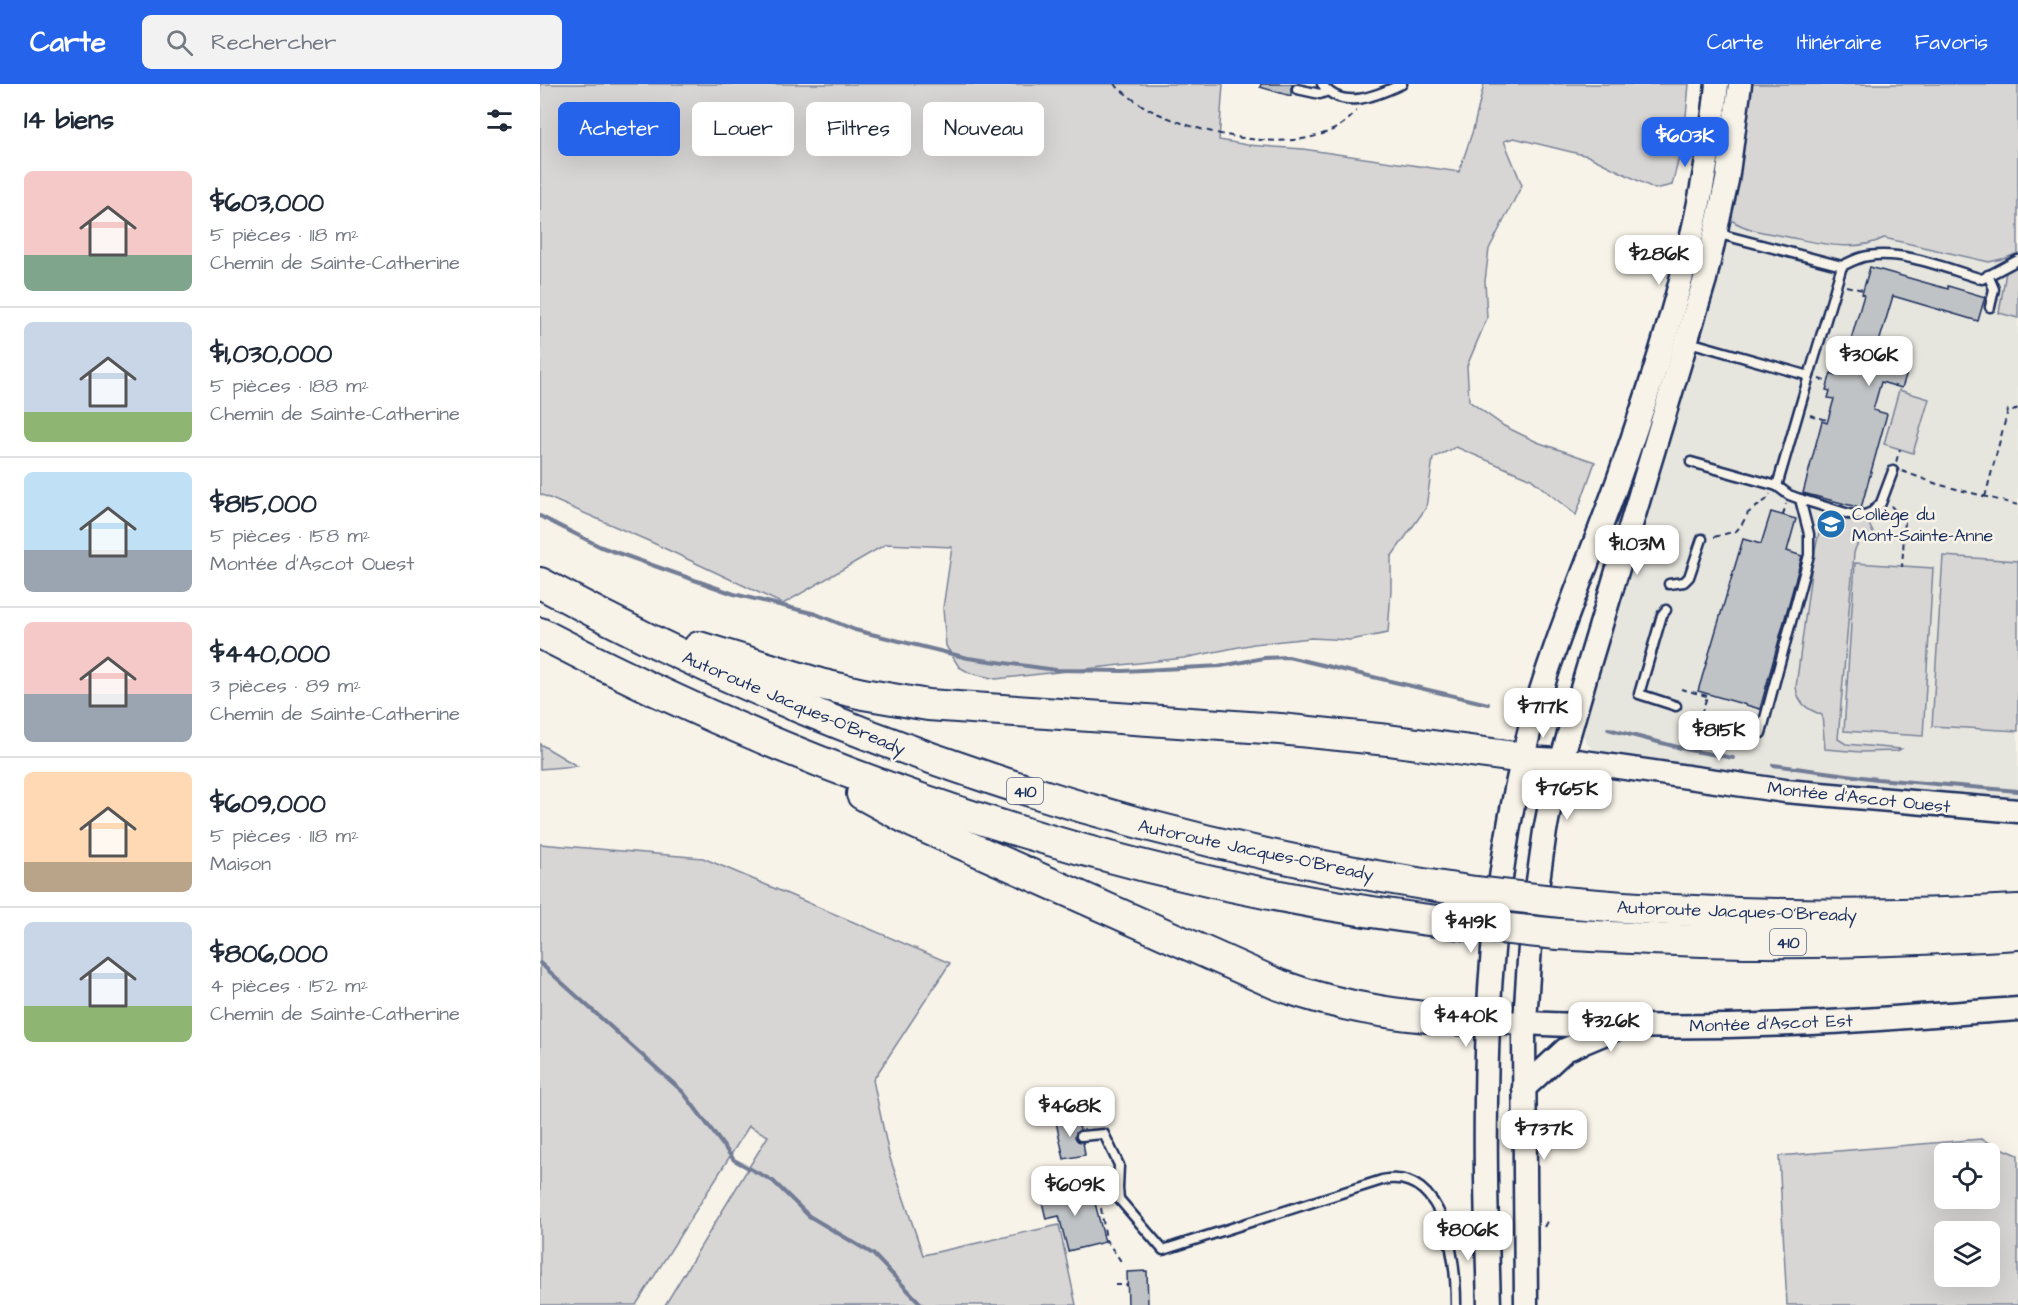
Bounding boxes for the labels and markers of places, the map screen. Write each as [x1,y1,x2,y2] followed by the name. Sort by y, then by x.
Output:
[1643,117,1727,168] pin: $603K
[1617,235,1701,286] pin: $286K
[1827,336,1911,387] pin: $306K
[1852,502,1993,548] place label: Collège du Mont-Sainte-Anne
[1815,508,1847,540] school or university icon: Collège du Mont-Sainte-Anne
[1588,525,1686,576] pin: $1.03M
[1501,688,1585,739] pin: $717K
[1677,711,1761,762] pin: $815K
[1525,770,1609,821] pin: $765K
[1429,903,1513,954] pin: $419K
[1424,997,1508,1048] pin: $440K
[1569,1002,1653,1053] pin: $326K
[1028,1087,1112,1138] pin: $468K
[1502,1110,1586,1161] pin: $737K
[1033,1166,1117,1217] pin: $609K
[1426,1211,1510,1262] pin: $806K

